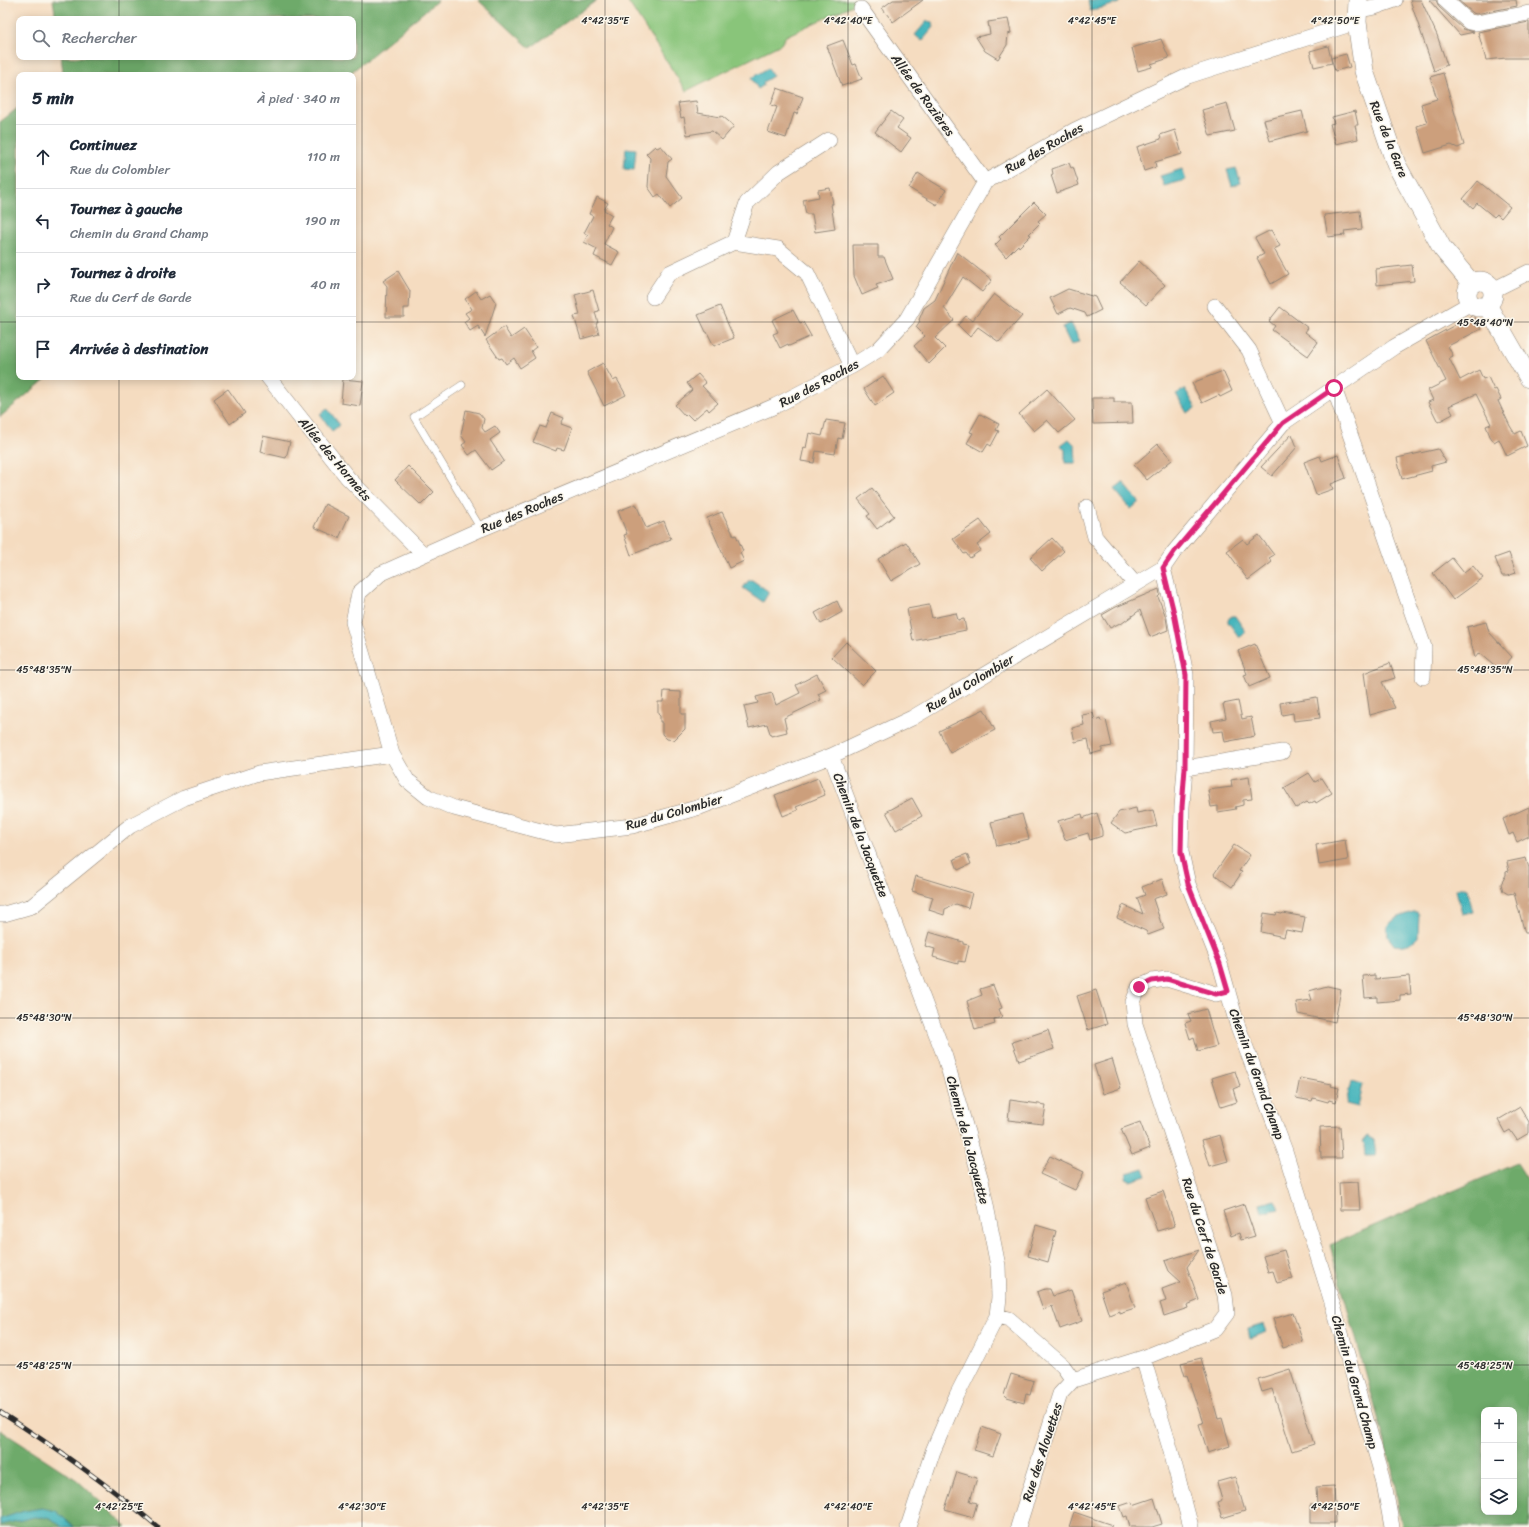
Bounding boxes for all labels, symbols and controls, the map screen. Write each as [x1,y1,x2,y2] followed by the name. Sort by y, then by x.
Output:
[581,12,630,30] text: 4°42'35"E
[824,12,874,30] text: 4°42'40"E
[1068,12,1118,30] text: 4°42'45"E
[1311,12,1361,30] text: 4°42'50"E
[16,16,356,60] search box
[62,25,137,51] text: Rechercher
[30,27,52,49] icon: search
[884,48,961,142] street label: Allée de Rozières
[32,83,74,113] text: 5 min
[257,87,340,110] text: À pied · 340 m
[1363,97,1415,181] street label: Rue de la Gare
[1000,116,1088,180] street label: Rue des Roches
[70,132,137,158] text: Continuez
[307,145,340,168] text: 110 m
[32,146,54,168] icon: ahead
[70,158,170,181] text: Rue du Colombier
[70,196,182,222] text: Tournez à gauche
[305,209,340,232] text: 190 m
[32,210,54,232] icon: left
[70,222,208,245] text: Chemin du Grand Champ
[70,260,176,286] text: Tournez à droite
[310,273,340,296] text: 40 m
[32,274,54,296] icon: right
[70,286,192,309] text: Rue du Cerf de Garde
[1457,314,1513,332] text: 45°48'40"N
[70,336,208,362] text: Arrivée à destination
[32,338,54,360] icon: arrive
[775,352,863,414] street label: Rue des Roches
[1325,379,1343,397] route start
[292,411,378,507] street label: Allée des Hormets
[477,484,567,540] street label: Rue des Roches
[921,647,1019,719] street label: Rue du Colombier
[16,661,72,679] text: 45°48'35"N
[1457,661,1513,679] text: 45°48'35"N
[827,769,896,901] street label: Chemin de la Jacquette
[623,787,726,837] street label: Rue du Colombier
[1130,978,1148,996] route end
[1223,1005,1292,1143] street label: Chemin du Grand Champ
[16,1009,72,1027] text: 45°48'30"N
[1457,1009,1513,1027] text: 45°48'30"N
[940,1073,996,1207] street label: Chemin de la Jacquette
[1175,1175,1235,1298] street label: Rue du Cerf de Garde
[1325,1312,1385,1452] street label: Chemin du Grand Champ
[16,1357,72,1375] text: 45°48'25"N
[1457,1357,1513,1375] text: 45°48'25"N
[1015,1399,1069,1504] street label: Rue des Alouettes
[1481,1407,1517,1515] map controls
[1481,1407,1517,1443] button: +
[1481,1443,1517,1479] button: −
[1481,1479,1517,1515] button: layers
[95,1498,144,1516] text: 4°42'25"E
[338,1498,387,1516] text: 4°42'30"E
[581,1498,630,1516] text: 4°42'35"E
[824,1498,874,1516] text: 4°42'40"E
[1068,1498,1118,1516] text: 4°42'45"E
[1311,1498,1361,1516] text: 4°42'50"E

